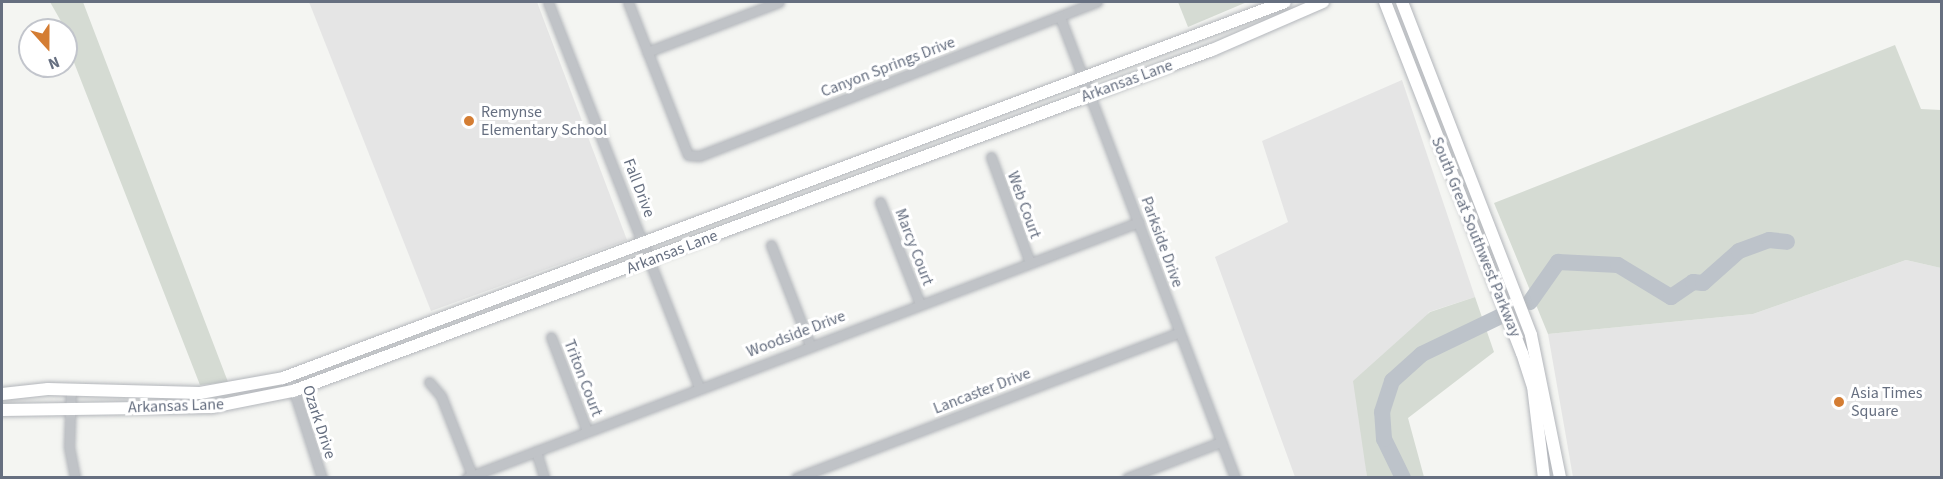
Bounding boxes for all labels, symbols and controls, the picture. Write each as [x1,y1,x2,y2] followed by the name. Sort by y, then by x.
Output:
[18,18,78,78] north arrow
[818,33,958,101] street label: Canyon Springs Drive
[45,51,63,75] text: N
[1079,56,1175,106] street label: Arkansas Lane
[481,102,607,140] place label: Remynse Elementary School
[462,114,476,128] marker: Remynse Elementary School
[1427,134,1525,340] street label: South Great Southwest Parkway
[619,156,659,220] street label: Fall Drive
[1003,169,1045,241] street label: Web Court
[1137,194,1187,290] street label: Parkside Drive
[891,206,937,288] street label: Marcy Court
[624,226,720,278] street label: Arkansas Lane
[744,306,848,362] street label: Woodside Drive
[560,337,606,419] street label: Triton Court
[931,364,1033,418] street label: Lancaster Drive
[298,383,340,461] street label: Ozark Drive
[1851,383,1922,421] place label: Asia Times Square
[128,395,224,417] street label: Arkansas Lane
[1832,395,1846,409] marker: Asia Times Square

